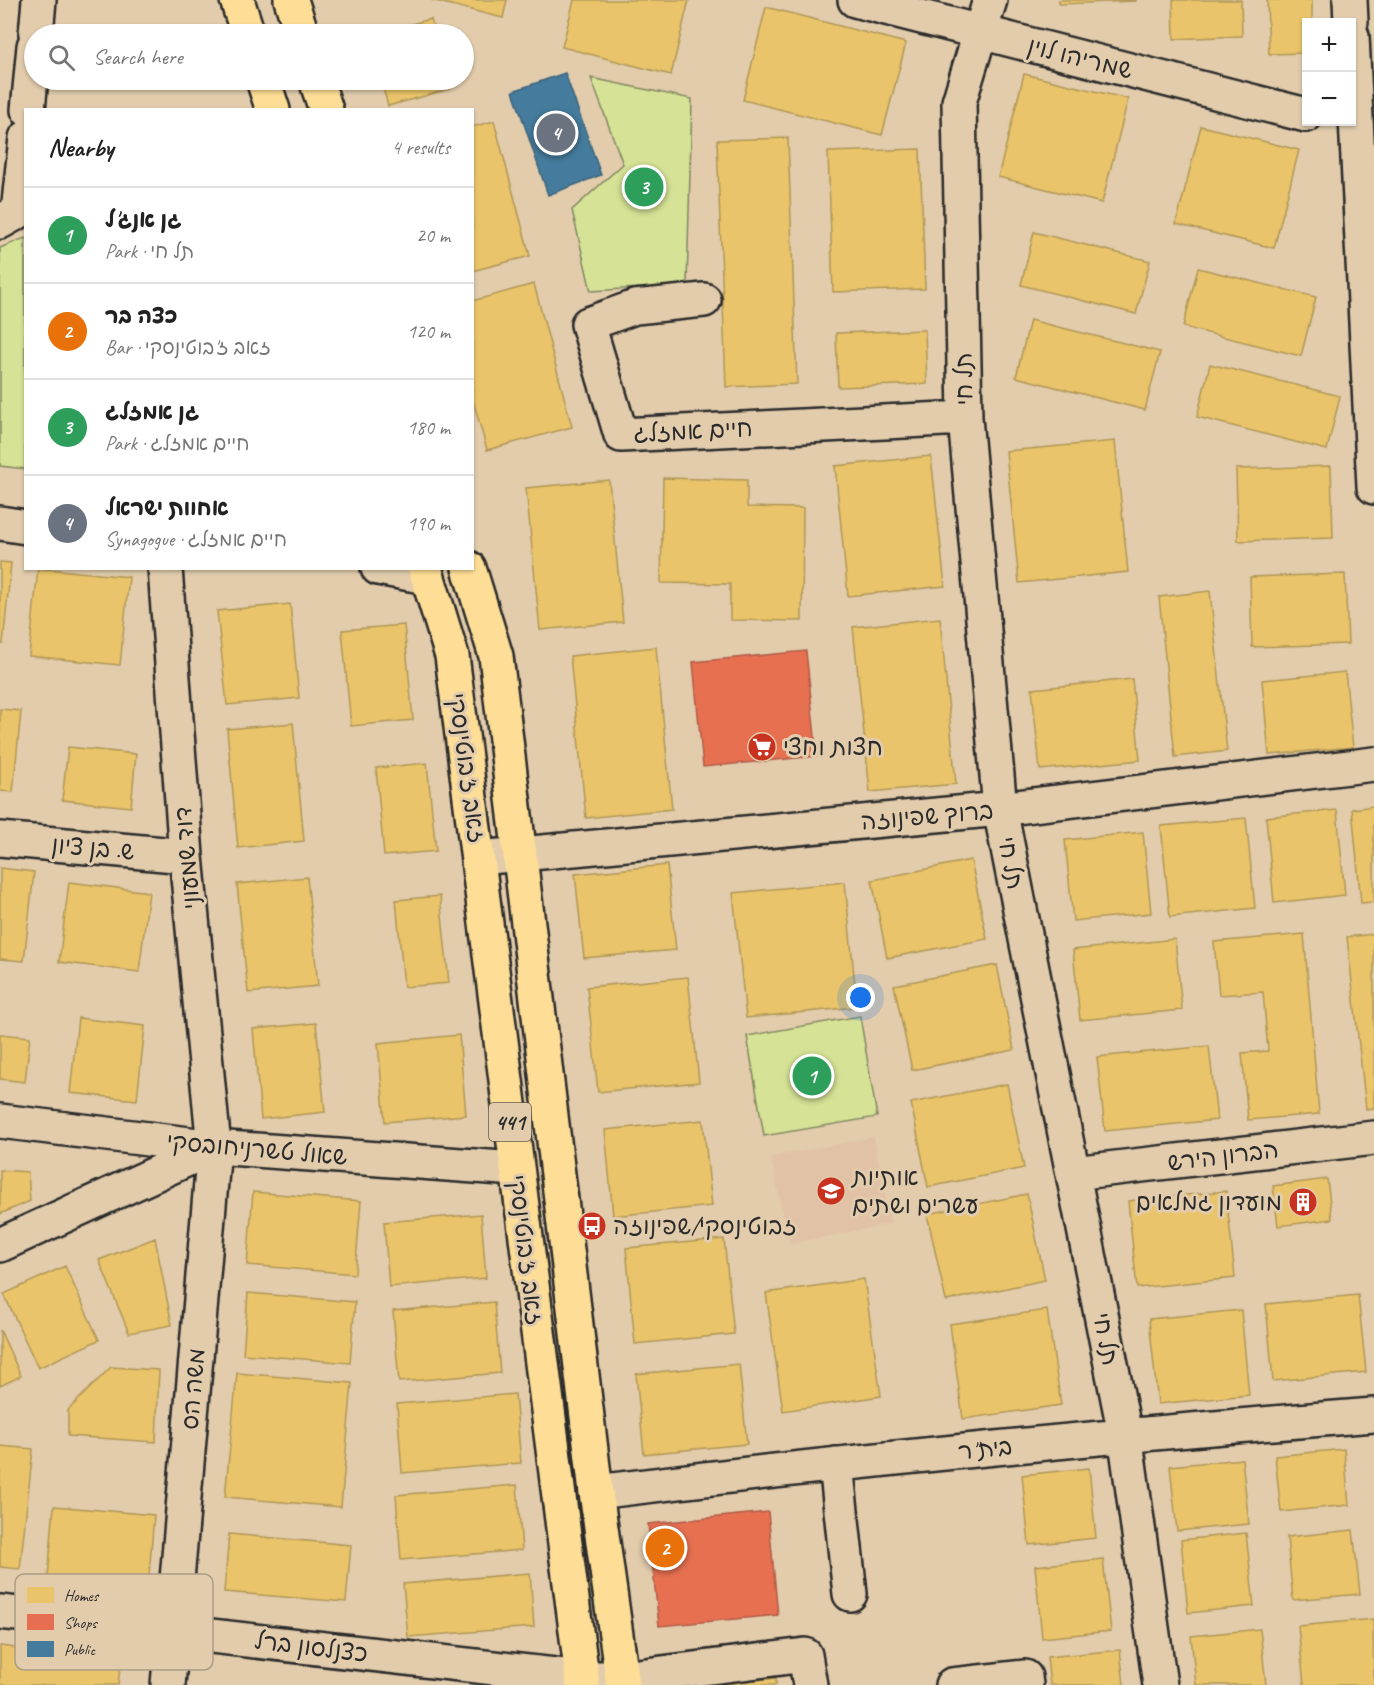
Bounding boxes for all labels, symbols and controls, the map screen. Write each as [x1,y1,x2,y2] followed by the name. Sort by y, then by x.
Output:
[1302,18,1356,126] map controls
[1302,18,1356,72] button: +
[24,24,474,90] search box
[1024,30,1136,86] street label: שמריהו לוין
[45,41,78,74] icon: search
[93,43,183,71] text: Search here
[1302,72,1356,126] button: −
[536,110,576,156] pin: 4
[48,131,113,164] text: Nearby
[391,135,450,160] text: 4 results
[624,164,664,210] pin: 3
[105,206,181,234] text: גן אנג'ל
[63,223,72,248] text: 1
[416,223,450,248] text: 20 m
[105,239,194,264] text: Park · תל חי
[105,302,178,330] text: כצה בר
[63,319,72,344] text: 2
[407,319,450,344] text: 120 m
[105,335,271,360] text: Bar · זאב ז'בוטינסקי
[949,352,979,406] street label: תל חי
[105,398,199,426] text: גן אמזלג
[633,413,753,449] street label: חיים אמזלג
[63,415,72,440] text: 3
[407,415,450,440] text: 180 m
[105,431,250,456] text: Park · חיים אמזלג
[105,494,229,522] text: אחוות ישראל
[63,511,72,536] text: 4
[407,511,450,536] text: 190 m
[105,527,287,552] text: Synagogue · חיים אמזלג
[442,691,492,845] street label: זאב ז'בוטינסקי
[746,731,778,763] supermarket icon: חצות וחצי
[783,732,883,762] place label: חצות וחצי
[859,795,995,837] street label: ברוך שפינוזה
[168,806,206,910] street label: דוד שמעוני
[50,829,136,867] street label: ש. בן ציון
[991,834,1031,892] street label: תל חי
[846,983,875,1012] your location
[792,1054,832,1098] pin: 1
[489,1103,531,1141] road number: 441
[165,1126,349,1172] street label: שאול טשרניחובסקי
[1166,1134,1280,1178] street label: הברון הירש
[850,1162,979,1220] place label: אותיות עשרים ושתים
[502,1173,550,1327] street label: זאב ז'בוטינסקי
[815,1175,847,1207] school or university icon: אותיות עשרים ושתים
[1287,1186,1319,1218] building icon: מועדון גמלאים
[1136,1187,1282,1217] place label: מועדון גמלאים
[576,1210,608,1242] bus stop icon: זבוטינסקי/שפינוזה
[613,1211,797,1241] place label: זבוטינסקי/שפינוזה
[1086,1310,1126,1368] street label: תל חי
[175,1347,211,1431] street label: משה הס
[956,1431,1014,1467] street label: בית"ר
[646,1526,684,1570] pin: 2
[15,1574,213,1670] legend
[64,1586,100,1606] text: Homes
[64,1613,98,1633] text: Shops
[253,1625,369,1669] street label: כצנלסון ברל
[64,1640,96,1660] text: Public

